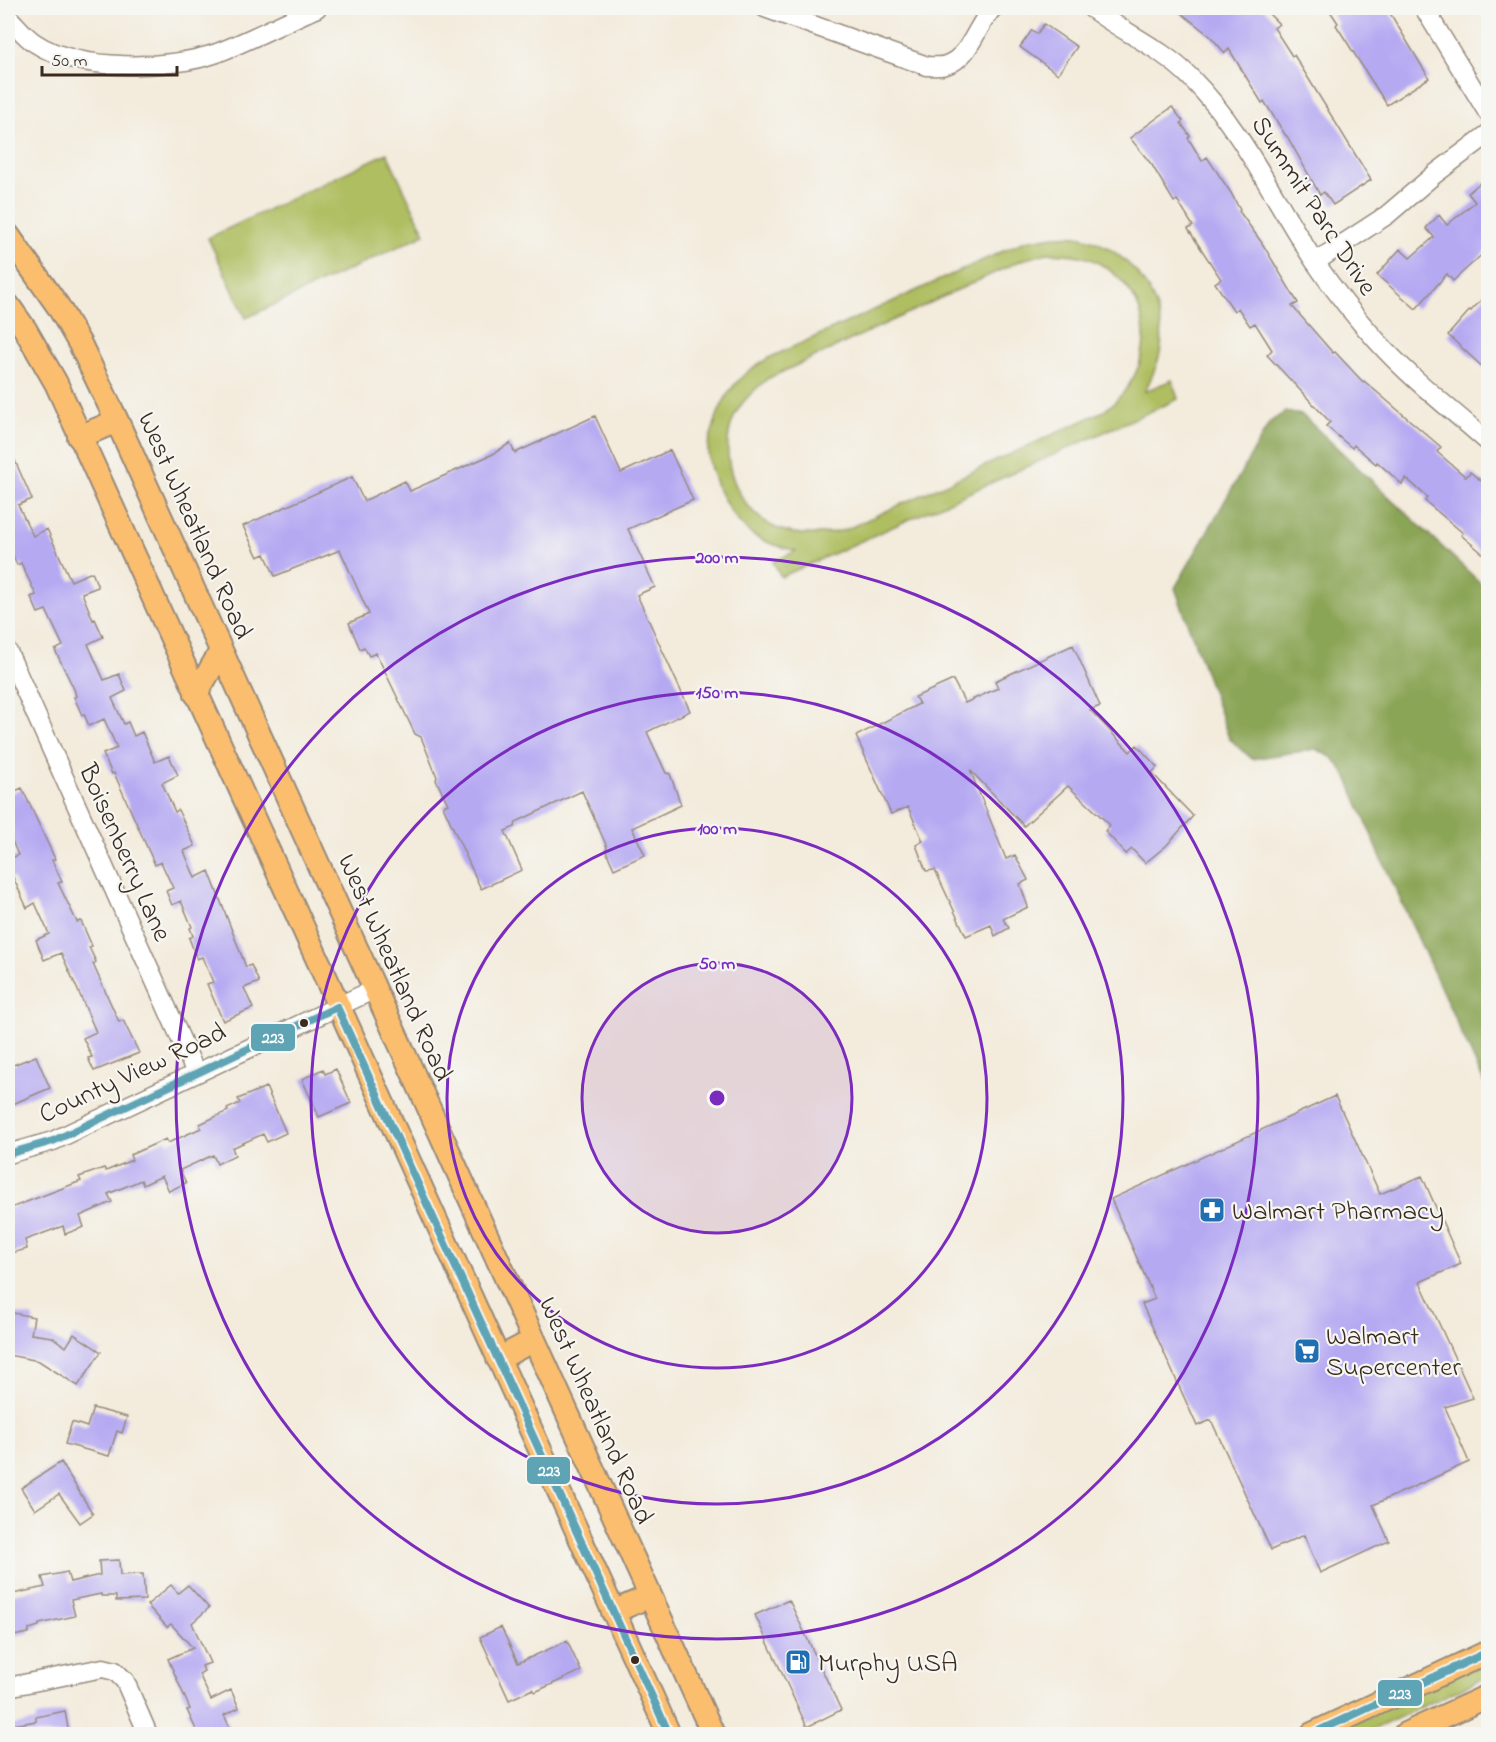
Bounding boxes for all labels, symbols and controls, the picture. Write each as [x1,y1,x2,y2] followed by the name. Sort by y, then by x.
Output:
[42,39,177,77] scale bar
[51,49,88,75] text: 50 m
[1240,109,1386,305] street label: Summit Parc Drive
[126,406,261,646] street label: West Wheatland Road
[695,546,739,572] text: 200 m
[696,681,738,707] text: 150 m
[67,757,181,949] street label: Boisenberry Lane
[697,817,737,843] text: 100 m
[326,848,461,1088] street label: West Wheatland Road
[699,952,735,978] text: 50 m
[33,1014,233,1135] street label: County View Road
[298,1017,310,1029] unlabelled marker
[250,1023,296,1052] line badge: 223
[261,1027,285,1051] text: 223
[707,1088,727,1108] centre of rings
[1232,1193,1444,1232] place label: Walmart Pharmacy
[1197,1195,1227,1225] pharmacy icon: Walmart Pharmacy
[527,1291,662,1531] street label: West Wheatland Road
[1326,1318,1461,1388] place label: Walmart Supercenter
[1292,1336,1322,1366] supermarket icon: Walmart Supercenter
[526,1456,571,1485] line badge: 223
[537,1460,561,1484] text: 223
[818,1645,958,1684] place label: Murphy USA
[783,1647,813,1677] fuel station icon: Murphy USA
[629,1654,641,1666] unlabelled marker
[1377,1679,1423,1707] line badge: 223
[1388,1683,1412,1707] text: 223

